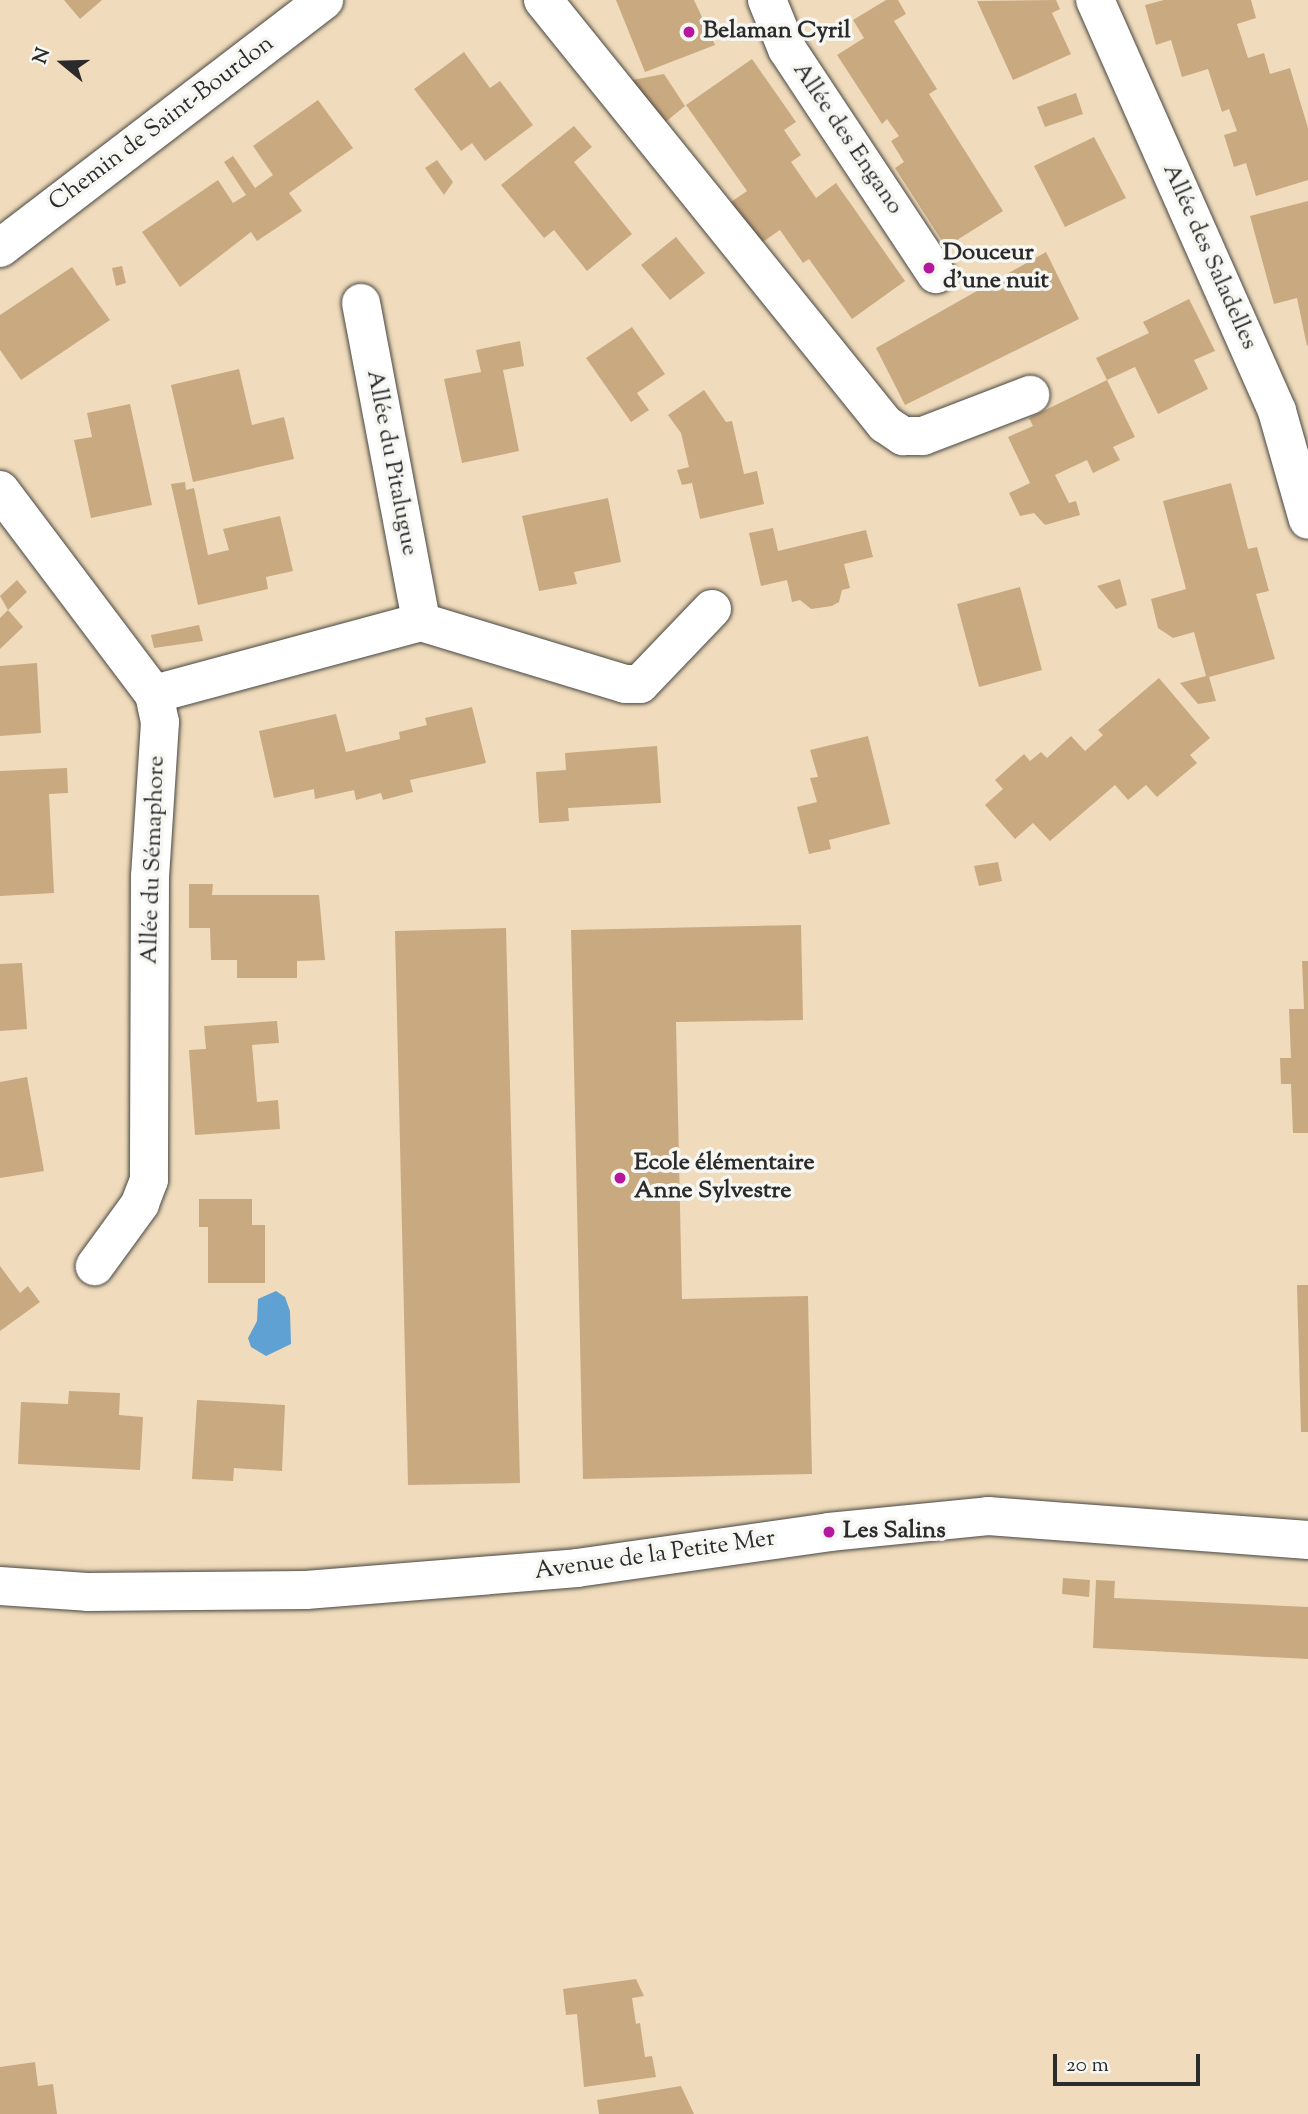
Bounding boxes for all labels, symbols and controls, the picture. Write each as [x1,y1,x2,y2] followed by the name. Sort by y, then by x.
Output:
[703,18,851,46] place label: Belaman Cyril
[681,24,697,40] marker: Belaman Cyril
[28,28,98,98] north arrow
[44,30,280,218] street label: Chemin de Saint-Bourdon
[27,44,58,68] text: N
[785,57,909,221] street label: Allée des Engano
[1155,160,1263,354] street label: Allée des Saladelles
[943,240,1049,296] place label: Douceur d’une nuit
[921,260,937,276] marker: Douceur d’une nuit
[359,368,423,558] street label: Allée du Pitalugue
[136,755,172,965] street label: Allée du Sémaphore
[634,1150,815,1206] place label: Ecole élémentaire Anne Sylvestre
[612,1170,628,1186] marker: Ecole élémentaire Anne Sylvestre
[843,1518,946,1546] place label: Les Salins
[821,1524,837,1540] marker: Les Salins
[533,1525,777,1587] street label: Avenue de la Petite Mer
[1056,2040,1203,2084] scale bar
[1066,2051,1109,2081] text: 20 m

